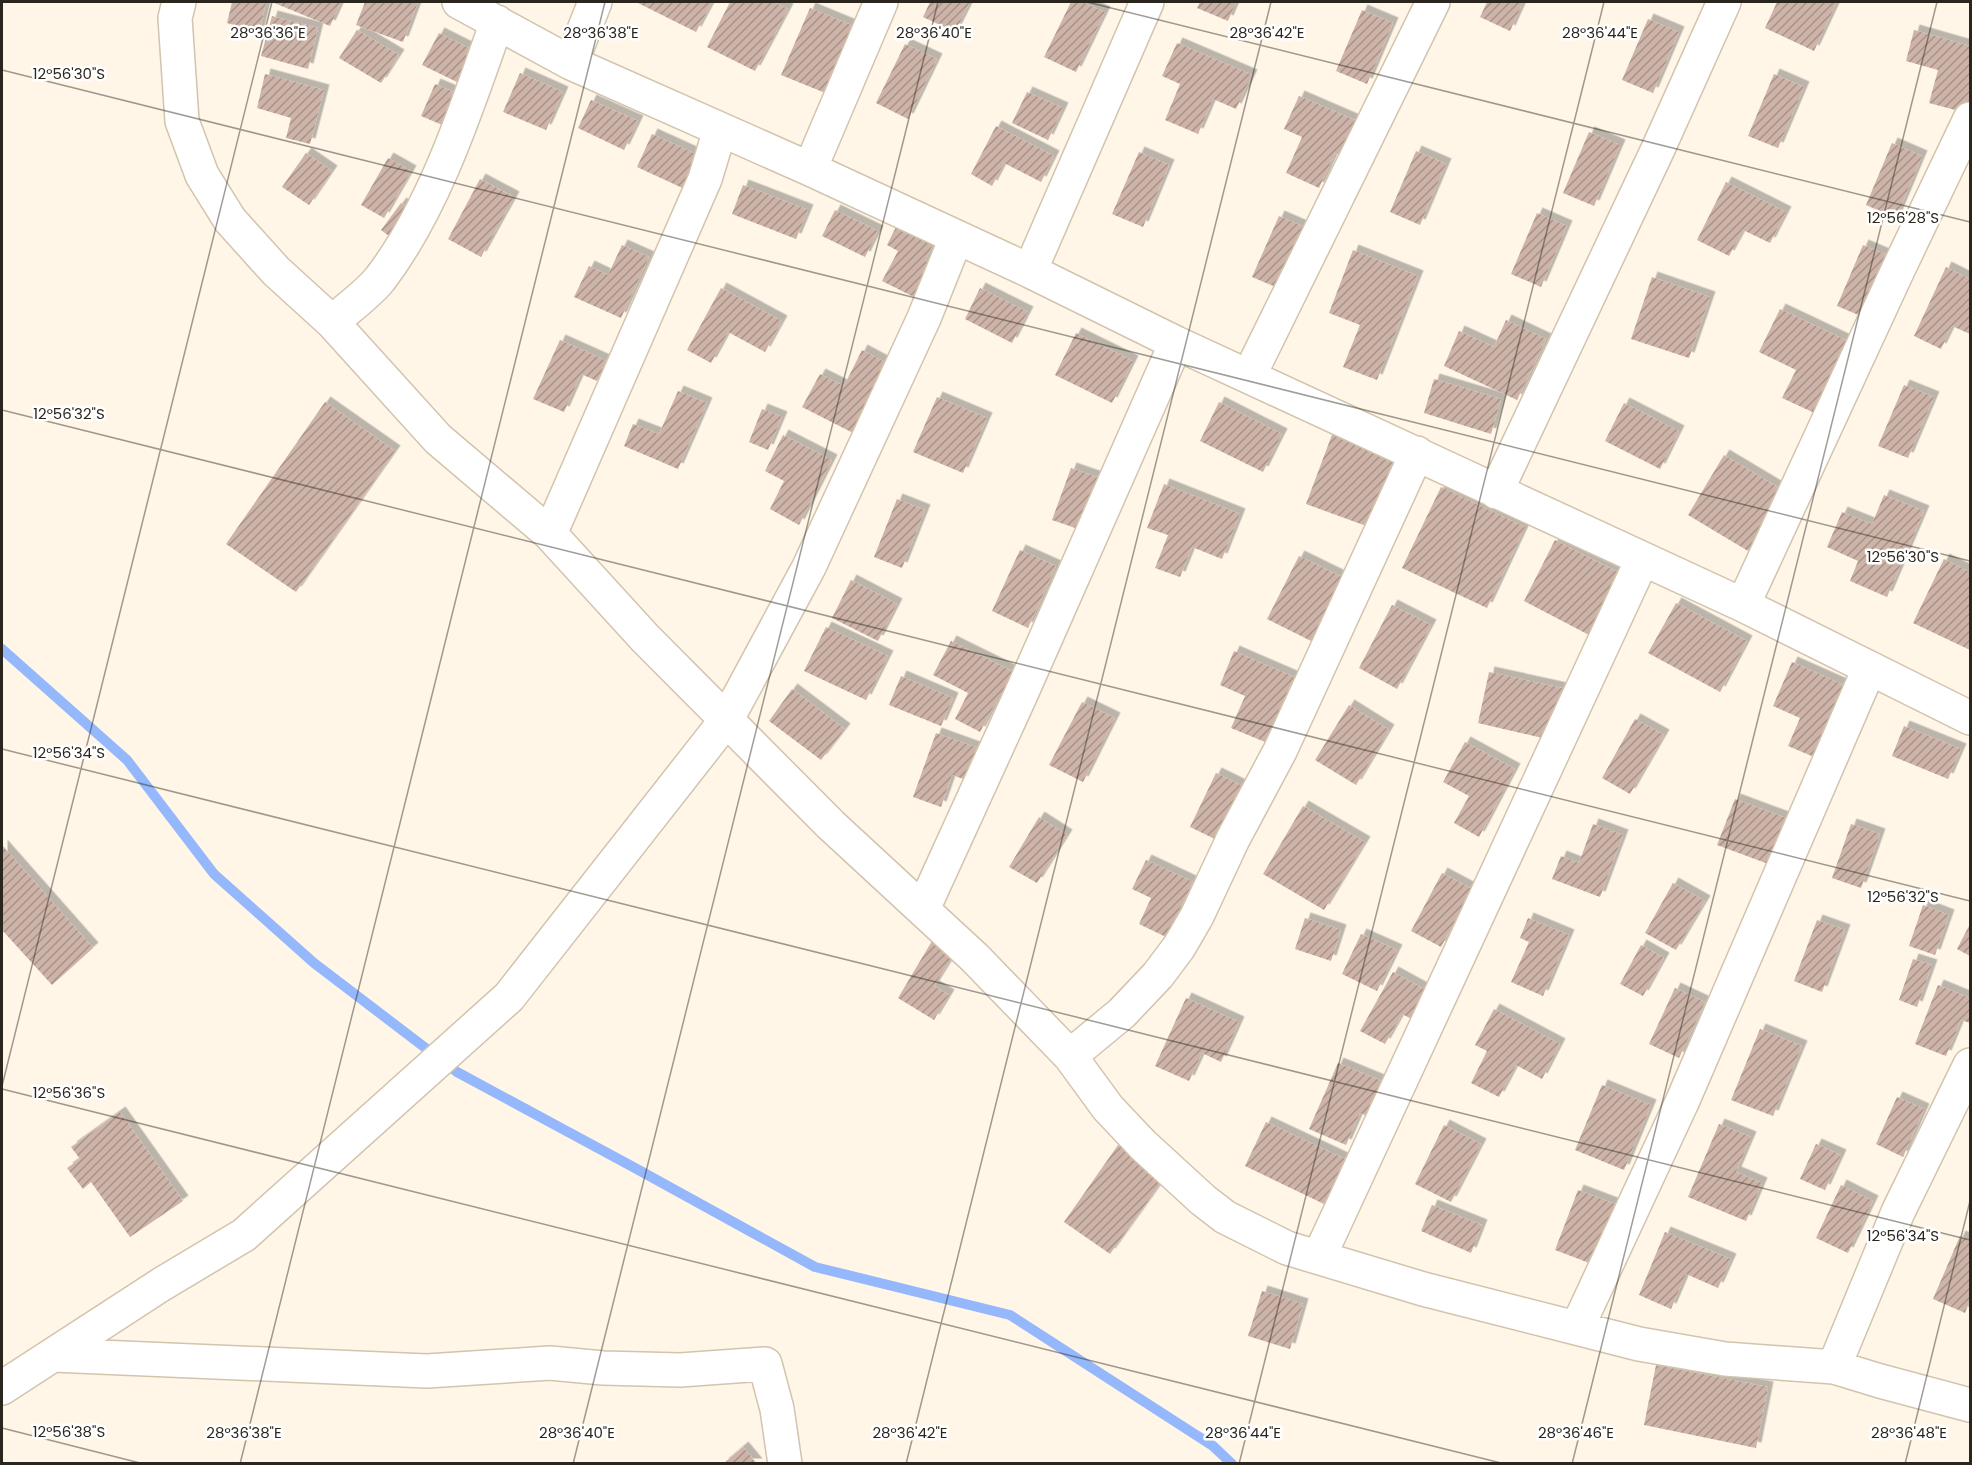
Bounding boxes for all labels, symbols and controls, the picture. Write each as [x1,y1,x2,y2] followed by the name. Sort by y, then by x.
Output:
[230,22,306,43] text: 28°36'36"E
[563,22,639,43] text: 28°36'38"E
[896,22,972,43] text: 28°36'40"E
[1229,22,1305,43] text: 28°36'42"E
[1562,22,1638,43] text: 28°36'44"E
[33,63,105,84] text: 12°56'30"S
[1867,207,1939,228] text: 12°56'28"S
[33,403,105,424] text: 12°56'32"S
[1867,546,1939,567] text: 12°56'30"S
[33,742,105,763] text: 12°56'34"S
[1867,886,1939,907] text: 12°56'32"S
[33,1082,105,1103] text: 12°56'36"S
[1867,1225,1939,1246] text: 12°56'34"S
[33,1421,105,1442] text: 12°56'38"S
[206,1422,282,1443] text: 28°36'38"E
[539,1422,615,1443] text: 28°36'40"E
[872,1422,948,1443] text: 28°36'42"E
[1205,1422,1281,1443] text: 28°36'44"E
[1538,1422,1614,1443] text: 28°36'46"E
[1871,1422,1947,1443] text: 28°36'48"E

